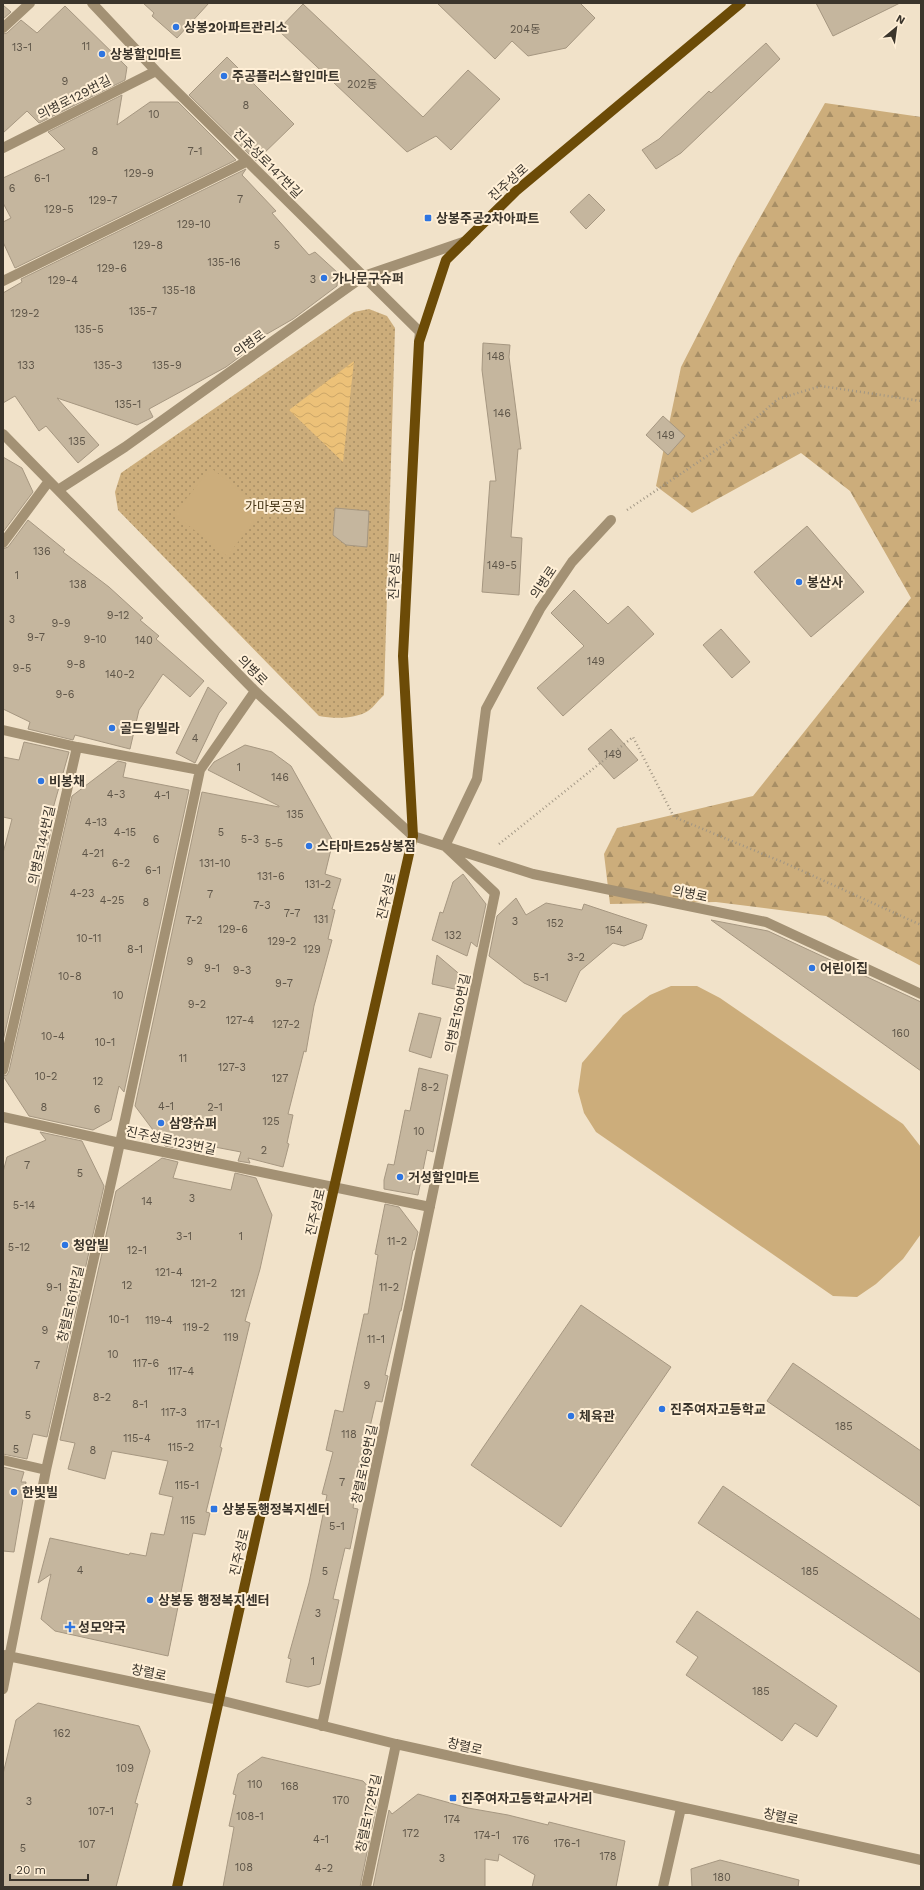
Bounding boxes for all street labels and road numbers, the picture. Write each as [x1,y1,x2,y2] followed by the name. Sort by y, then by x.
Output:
[35,72,113,122] street label: 의병로129번길
[230,125,306,201] street label: 진주성로147번길
[486,161,531,204] street label: 진주성로
[230,327,268,360] street label: 의병로
[386,552,403,600] street label: 진주성로
[527,563,560,601] street label: 의병로
[235,652,271,688] street label: 의병로
[25,804,58,886] street label: 의병로144번길
[374,871,399,921] street label: 진주성로
[671,882,709,905] street label: 의병로
[442,972,473,1054] street label: 의병로150번길
[124,1124,217,1157] street label: 진주성로123번길
[303,1187,328,1237] street label: 진주성로
[54,1264,87,1344] street label: 창렬로161번길
[349,1423,380,1505] street label: 창렬로169번길
[227,1527,252,1577] street label: 진주성로
[130,1661,168,1684] street label: 창렬로
[446,1735,484,1758] street label: 창렬로
[353,1773,384,1854] street label: 창렬로172번길
[762,1805,800,1828] street label: 창렬로

